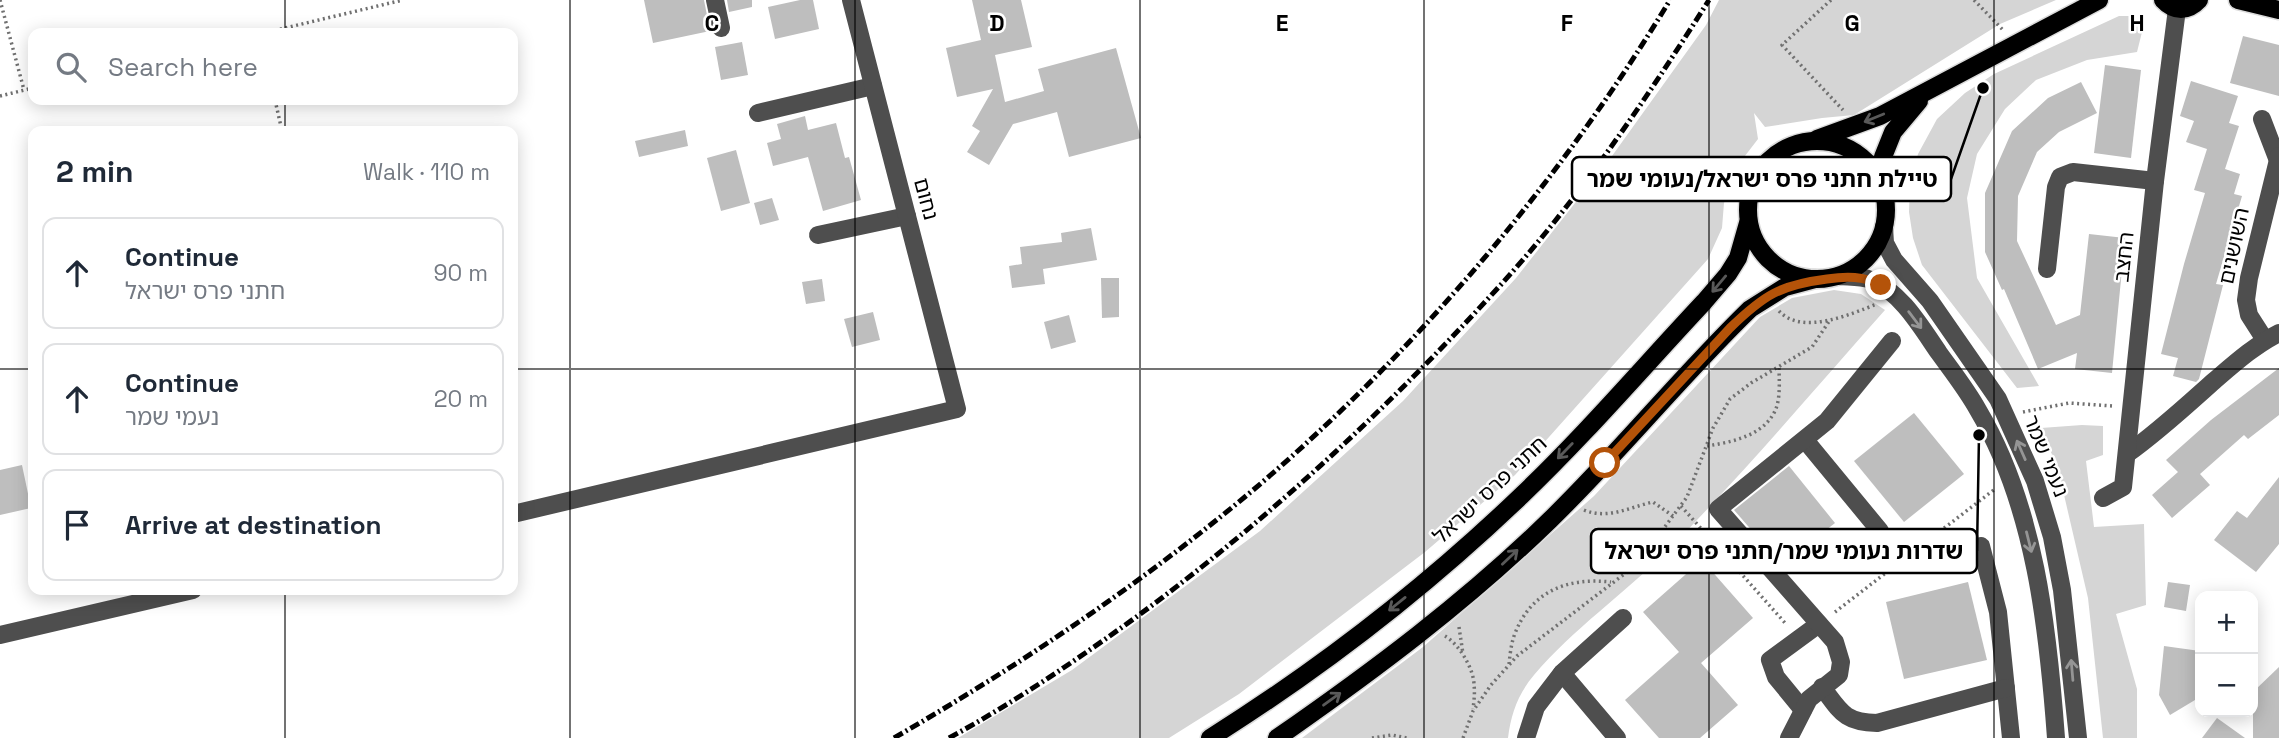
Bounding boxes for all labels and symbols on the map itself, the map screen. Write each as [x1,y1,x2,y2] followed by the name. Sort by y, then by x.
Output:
[705,8,719,38] text: C
[989,8,1005,38] text: D
[1276,8,1288,38] text: E
[1561,8,1573,38] text: F
[1844,8,1860,38] text: G
[2129,8,2145,38] text: H
[1864,112,1885,125] one-way arrow
[1572,157,1951,201] callout: טיילת חתני פרס ישראל/נעומי שמר
[1586,164,1938,194] text: טיילת חתני פרס ישראל/נעומי שמר
[908,175,945,223] street label: נחום
[2212,205,2255,287] street label: השושנים
[2107,231,2140,283] street label: החצב
[1865,269,1896,300] route end
[1711,275,1727,293] one-way arrow
[1908,310,1923,329] one-way arrow
[2018,411,2075,501] street label: נעמי שמר
[1427,430,1552,549] street label: חתני פרס ישראל
[2014,439,2027,461] one-way arrow
[1556,442,1573,459] one-way arrow
[1589,447,1620,478] route start
[1591,529,1977,573] callout: שדרות נעומי שמר/חתני פרס ישראל
[2023,530,2037,553] one-way arrow
[1605,536,1963,566] text: שדרות נעומי שמר/חתני פרס ישראל
[1501,549,1519,565] one-way arrow
[1388,596,1406,612] one-way arrow
[2065,659,2078,682] one-way arrow
[1323,692,1342,707] one-way arrow

